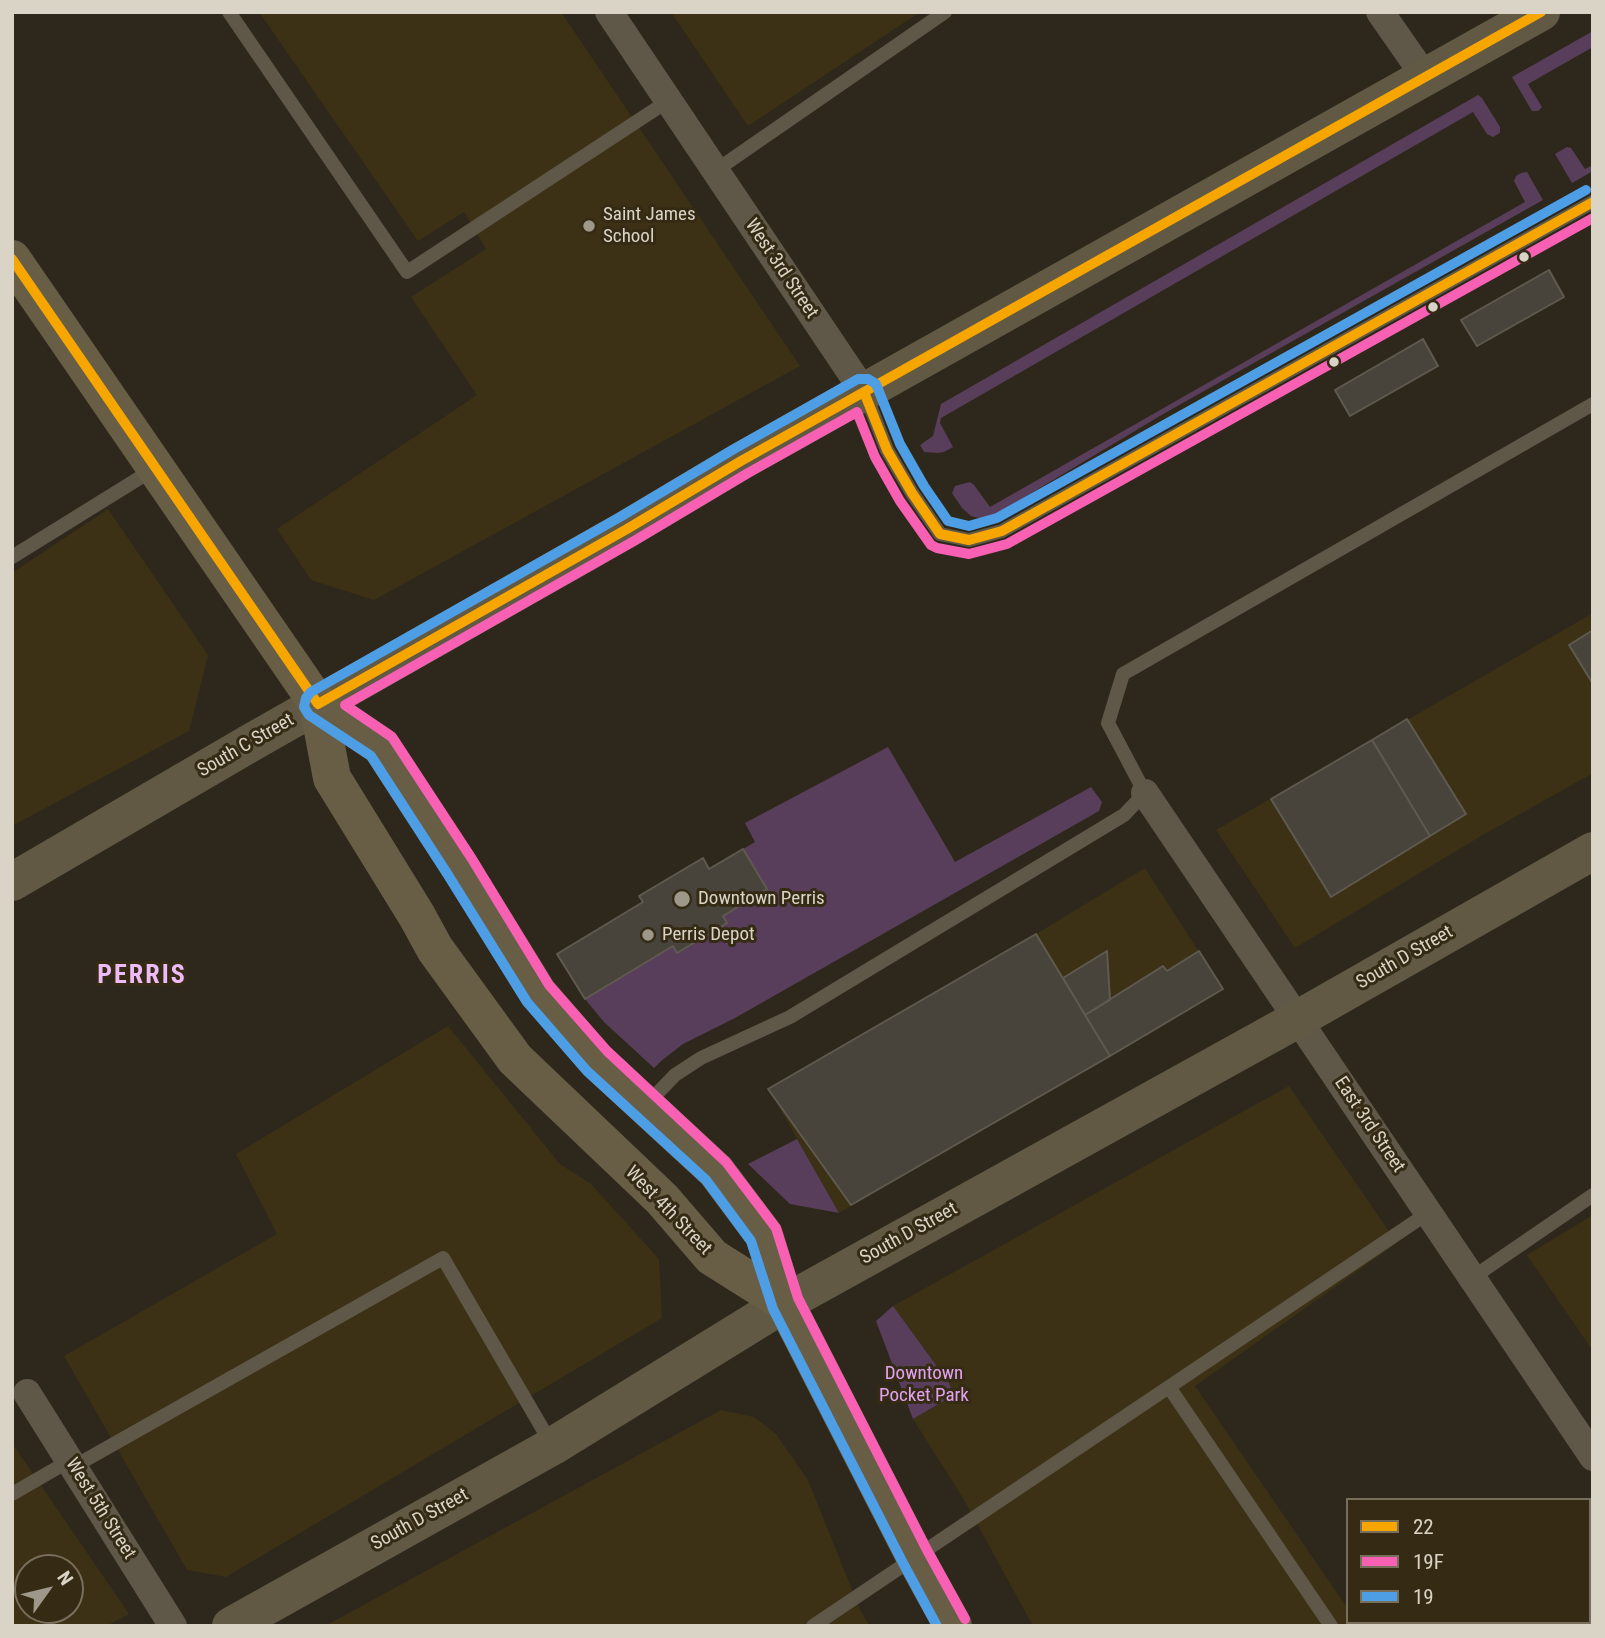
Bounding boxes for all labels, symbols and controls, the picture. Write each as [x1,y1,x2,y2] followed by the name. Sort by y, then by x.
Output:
[603,204,696,248] place label: Saint James School
[739,215,823,323] street label: West 3rd Street
[581,218,597,234] marker: Saint James School
[1517,250,1531,264] unlabelled marker
[1426,300,1440,314] unlabelled marker
[1327,355,1341,369] unlabelled marker
[194,709,298,783] street label: South C Street
[698,888,825,910] place label: Downtown Perris
[672,889,692,909] marker: Downtown Perris
[1353,921,1457,995] street label: South D Street
[662,924,755,946] place label: Perris Depot
[640,927,656,943] marker: Perris Depot
[98,960,186,992] district label: PERRIS
[1329,1073,1409,1177] street label: East 3rd Street
[620,1162,716,1260] street label: West 4th Street
[856,1198,962,1270] street label: South D Street
[879,1363,969,1407] park label: Downtown Pocket Park
[60,1454,140,1564] street label: West 5th Street
[367,1484,473,1556] street label: South D Street
[1346,1498,1591,1624] legend
[1413,1515,1434,1539] text: 22
[1413,1550,1444,1574] text: 19F
[14,1554,84,1624] north arrow
[52,1567,78,1589] text: N
[1413,1585,1434,1609] text: 19

